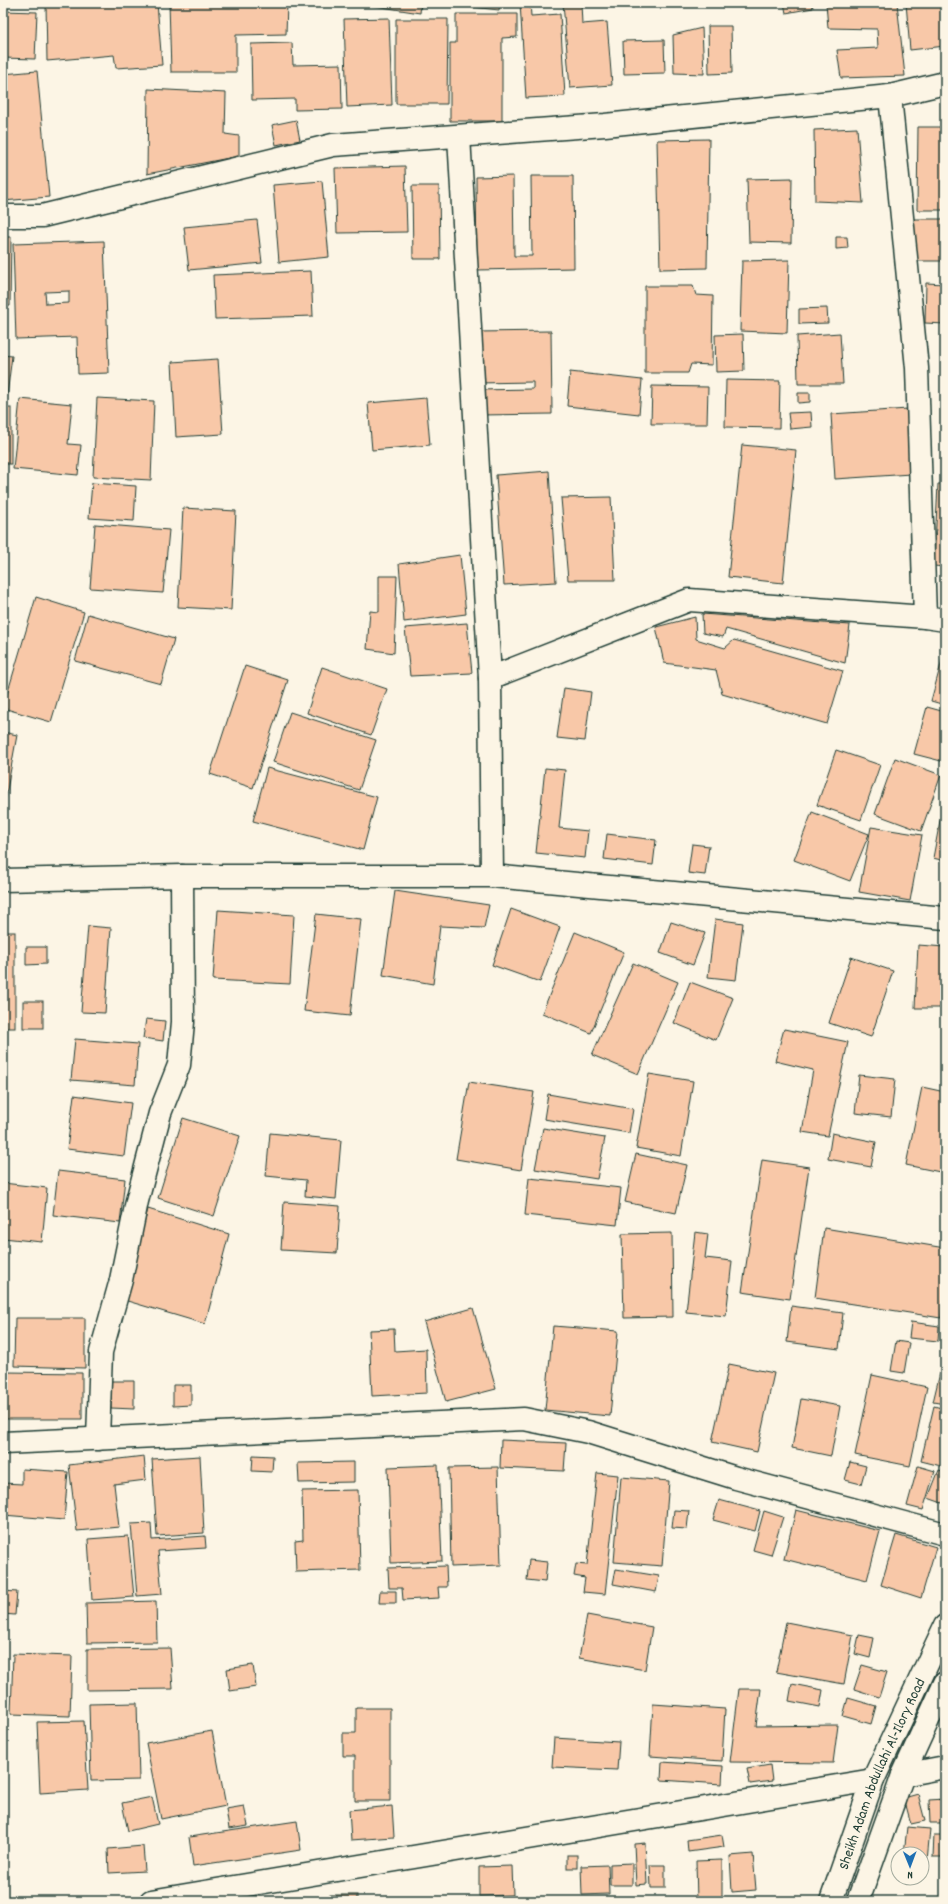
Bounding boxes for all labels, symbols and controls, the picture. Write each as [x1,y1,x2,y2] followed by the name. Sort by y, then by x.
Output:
[834,1675,932,1873] street label: Sheikh Adam Abdullahi Al-Ilory Road
[890,1846,930,1886] north arrow
[907,1866,913,1882] text: N

